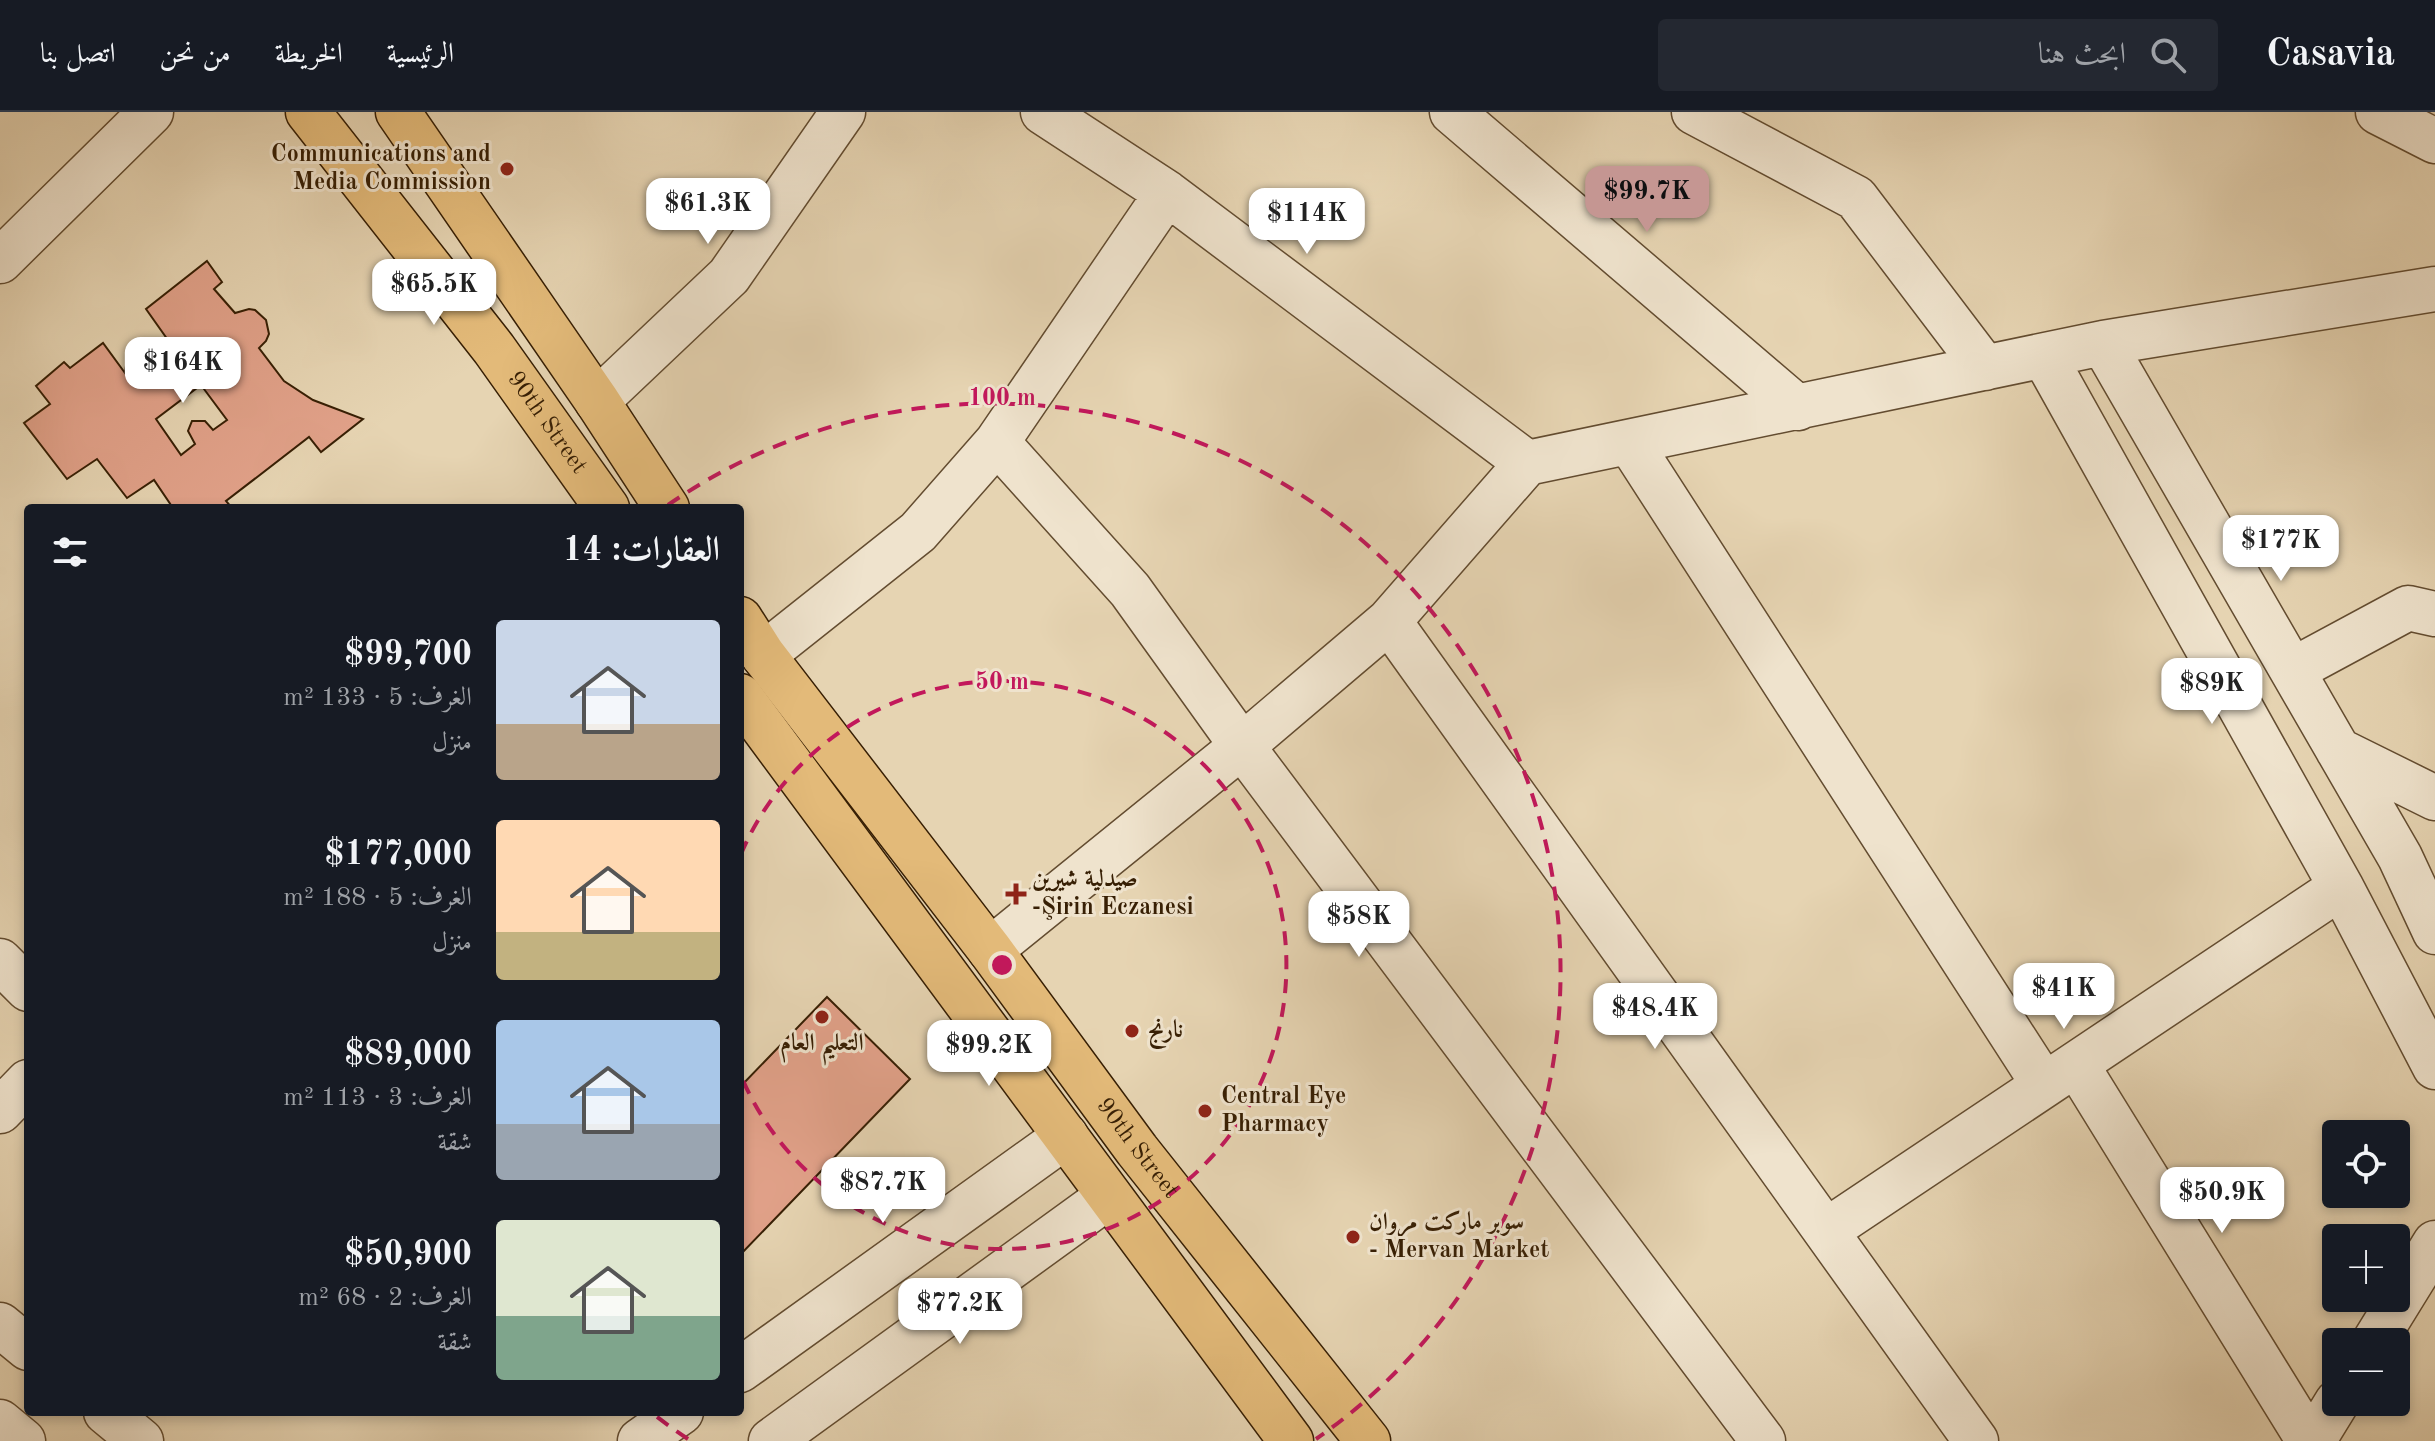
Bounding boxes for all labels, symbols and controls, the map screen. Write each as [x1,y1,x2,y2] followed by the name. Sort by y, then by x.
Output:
[1658,19,2218,91] search box
[2146,33,2190,77] icon: search
[2266,36,2395,74] text: Casavia
[2038,40,2126,70] text: ابحث هنا
[40,41,116,69] text: اتصل بنا
[160,41,231,69] text: من نحن
[275,41,343,69] text: الخريطة
[387,41,454,69] text: الرئيسية
[271,143,491,195] place label: Communications and Media Commission
[498,160,516,178] marker: Communications and Media Commission
[1582,166,1712,234] pin: $99.7K
[643,178,773,246] pin: $61.3K
[1603,179,1691,205] text: $99.7K
[1251,188,1363,256] pin: $114K
[664,191,752,217] text: $61.3K
[1267,201,1347,227] text: $114K
[369,259,499,327] pin: $65.5K
[390,272,478,298] text: $65.5K
[127,337,239,405] pin: $164K
[143,350,223,376] text: $164K
[502,367,591,479] street label: 90th Street
[968,387,1036,411] text: 100 m
[2225,515,2337,583] pin: $177K
[2241,528,2321,554] text: $177K
[48,530,92,574] icon: filters
[563,534,720,568] text: العقارات: 14
[344,638,472,672] text: $99,700
[560,652,656,748] icon: home
[2165,658,2259,726] pin: $89K
[975,670,1029,695] text: 50 m
[2179,671,2245,697] text: $89K
[283,685,472,711] text: الغرف: 5 · 133 m²
[432,730,472,756] text: منزل
[324,838,472,872] text: $177,000
[560,852,656,948] icon: home
[1032,867,1194,920] place label: صيدلية شيرين -Şirin Eczanesi
[283,885,472,911] text: الغرف: 5 · 188 m²
[1007,885,1025,903] marker: صيدلية شيرين -Şirin Eczanesi
[1312,891,1406,959] pin: $58K
[1326,904,1392,930] text: $58K
[432,930,472,956] text: منزل
[988,951,1016,979] centre of rings
[2017,963,2111,1031] pin: $41K
[2031,976,2097,1002] text: $41K
[1590,983,1720,1051] pin: $48.4K
[1611,996,1699,1022] text: $48.4K
[813,1008,831,1026] marker: التعليم العام
[1148,1018,1183,1049] place label: نارنج
[924,1020,1054,1088] pin: $99.2K
[1123,1022,1141,1040] marker: نارنج
[780,1031,864,1066] place label: التعليم العام
[945,1033,1033,1059] text: $99.2K
[344,1038,472,1072] text: $89,000
[560,1052,656,1148] icon: home
[283,1085,472,1111] text: الغرف: 3 · 113 m²
[1221,1085,1346,1137] place label: Central Eye Pharmacy
[1091,1094,1183,1203] street label: 90th Street
[1196,1102,1214,1120] marker: Central Eye Pharmacy
[2322,1120,2410,1416] map controls
[2322,1120,2410,1208] button: locate
[438,1130,472,1156] text: شقة
[818,1157,948,1225] pin: $87.7K
[2157,1167,2287,1235] pin: $50.9K
[839,1170,927,1196] text: $87.7K
[2178,1180,2266,1206] text: $50.9K
[1369,1210,1549,1263] place label: سوبر ماركت مروان - Mervan Market
[2322,1224,2410,1312] button: +
[1344,1228,1362,1246] marker: سوبر ماركت مروان - Mervan Market
[344,1238,472,1272] text: $50,900
[560,1252,656,1348] icon: home
[895,1278,1025,1346] pin: $77.2K
[298,1285,472,1311] text: الغرف: 2 · 68 m²
[916,1291,1004,1317] text: $77.2K
[2322,1328,2410,1416] button: −
[438,1330,472,1356] text: شقة

